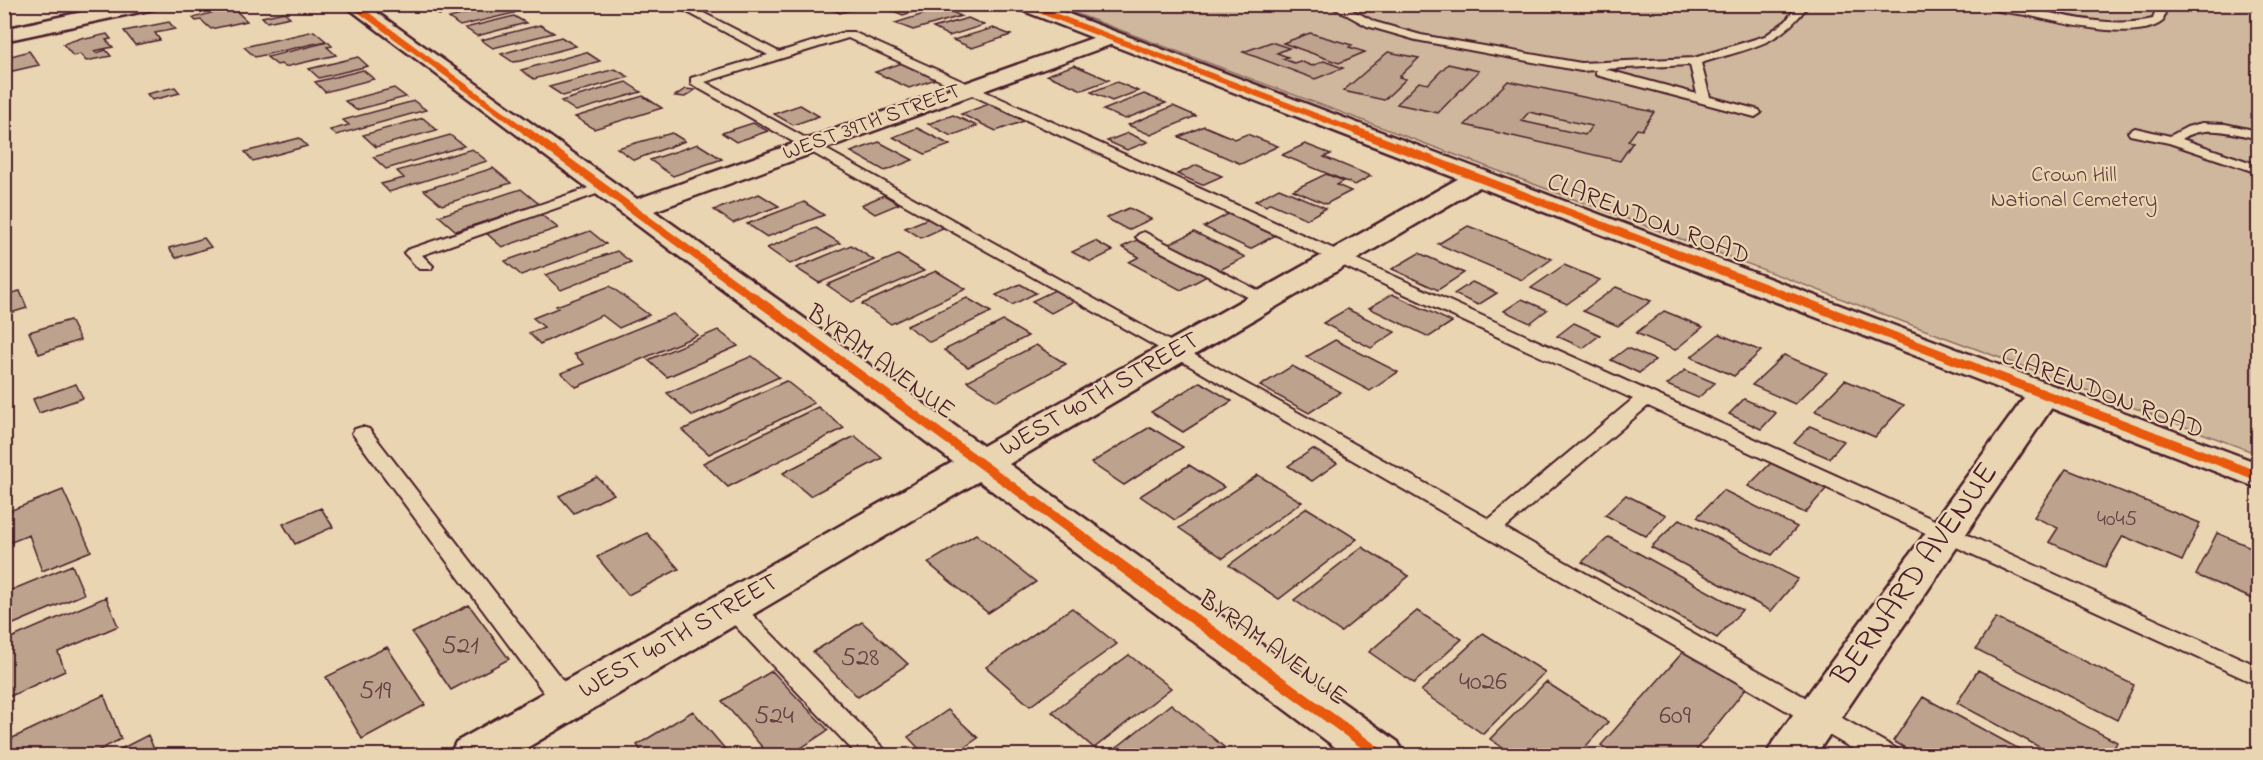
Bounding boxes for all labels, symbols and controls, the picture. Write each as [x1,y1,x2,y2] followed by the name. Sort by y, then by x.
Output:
[778,76,966,170] street label: WEST 39TH STREET
[1991,160,2157,218] park label: Crown Hill National Cemetery
[1541,164,1755,276] street label: CLARENDON ROAD
[797,295,962,430] street label: BYRAM AVENUE
[993,322,1207,468] street label: WEST 40TH STREET
[1995,338,2209,450] street label: CLARENDON ROAD
[1820,453,2011,698] street label: BERNARD AVENUE
[2097,504,2137,536] house number: 4045
[572,564,786,710] street label: WEST 40TH STREET
[1189,581,1354,716] street label: BYRAM AVENUE
[441,627,479,666] house number: 521
[841,639,880,678] house number: 528
[1459,663,1507,702] house number: 4026
[359,672,391,711] house number: 519
[754,697,794,736] house number: 524
[1659,697,1691,736] house number: 609

